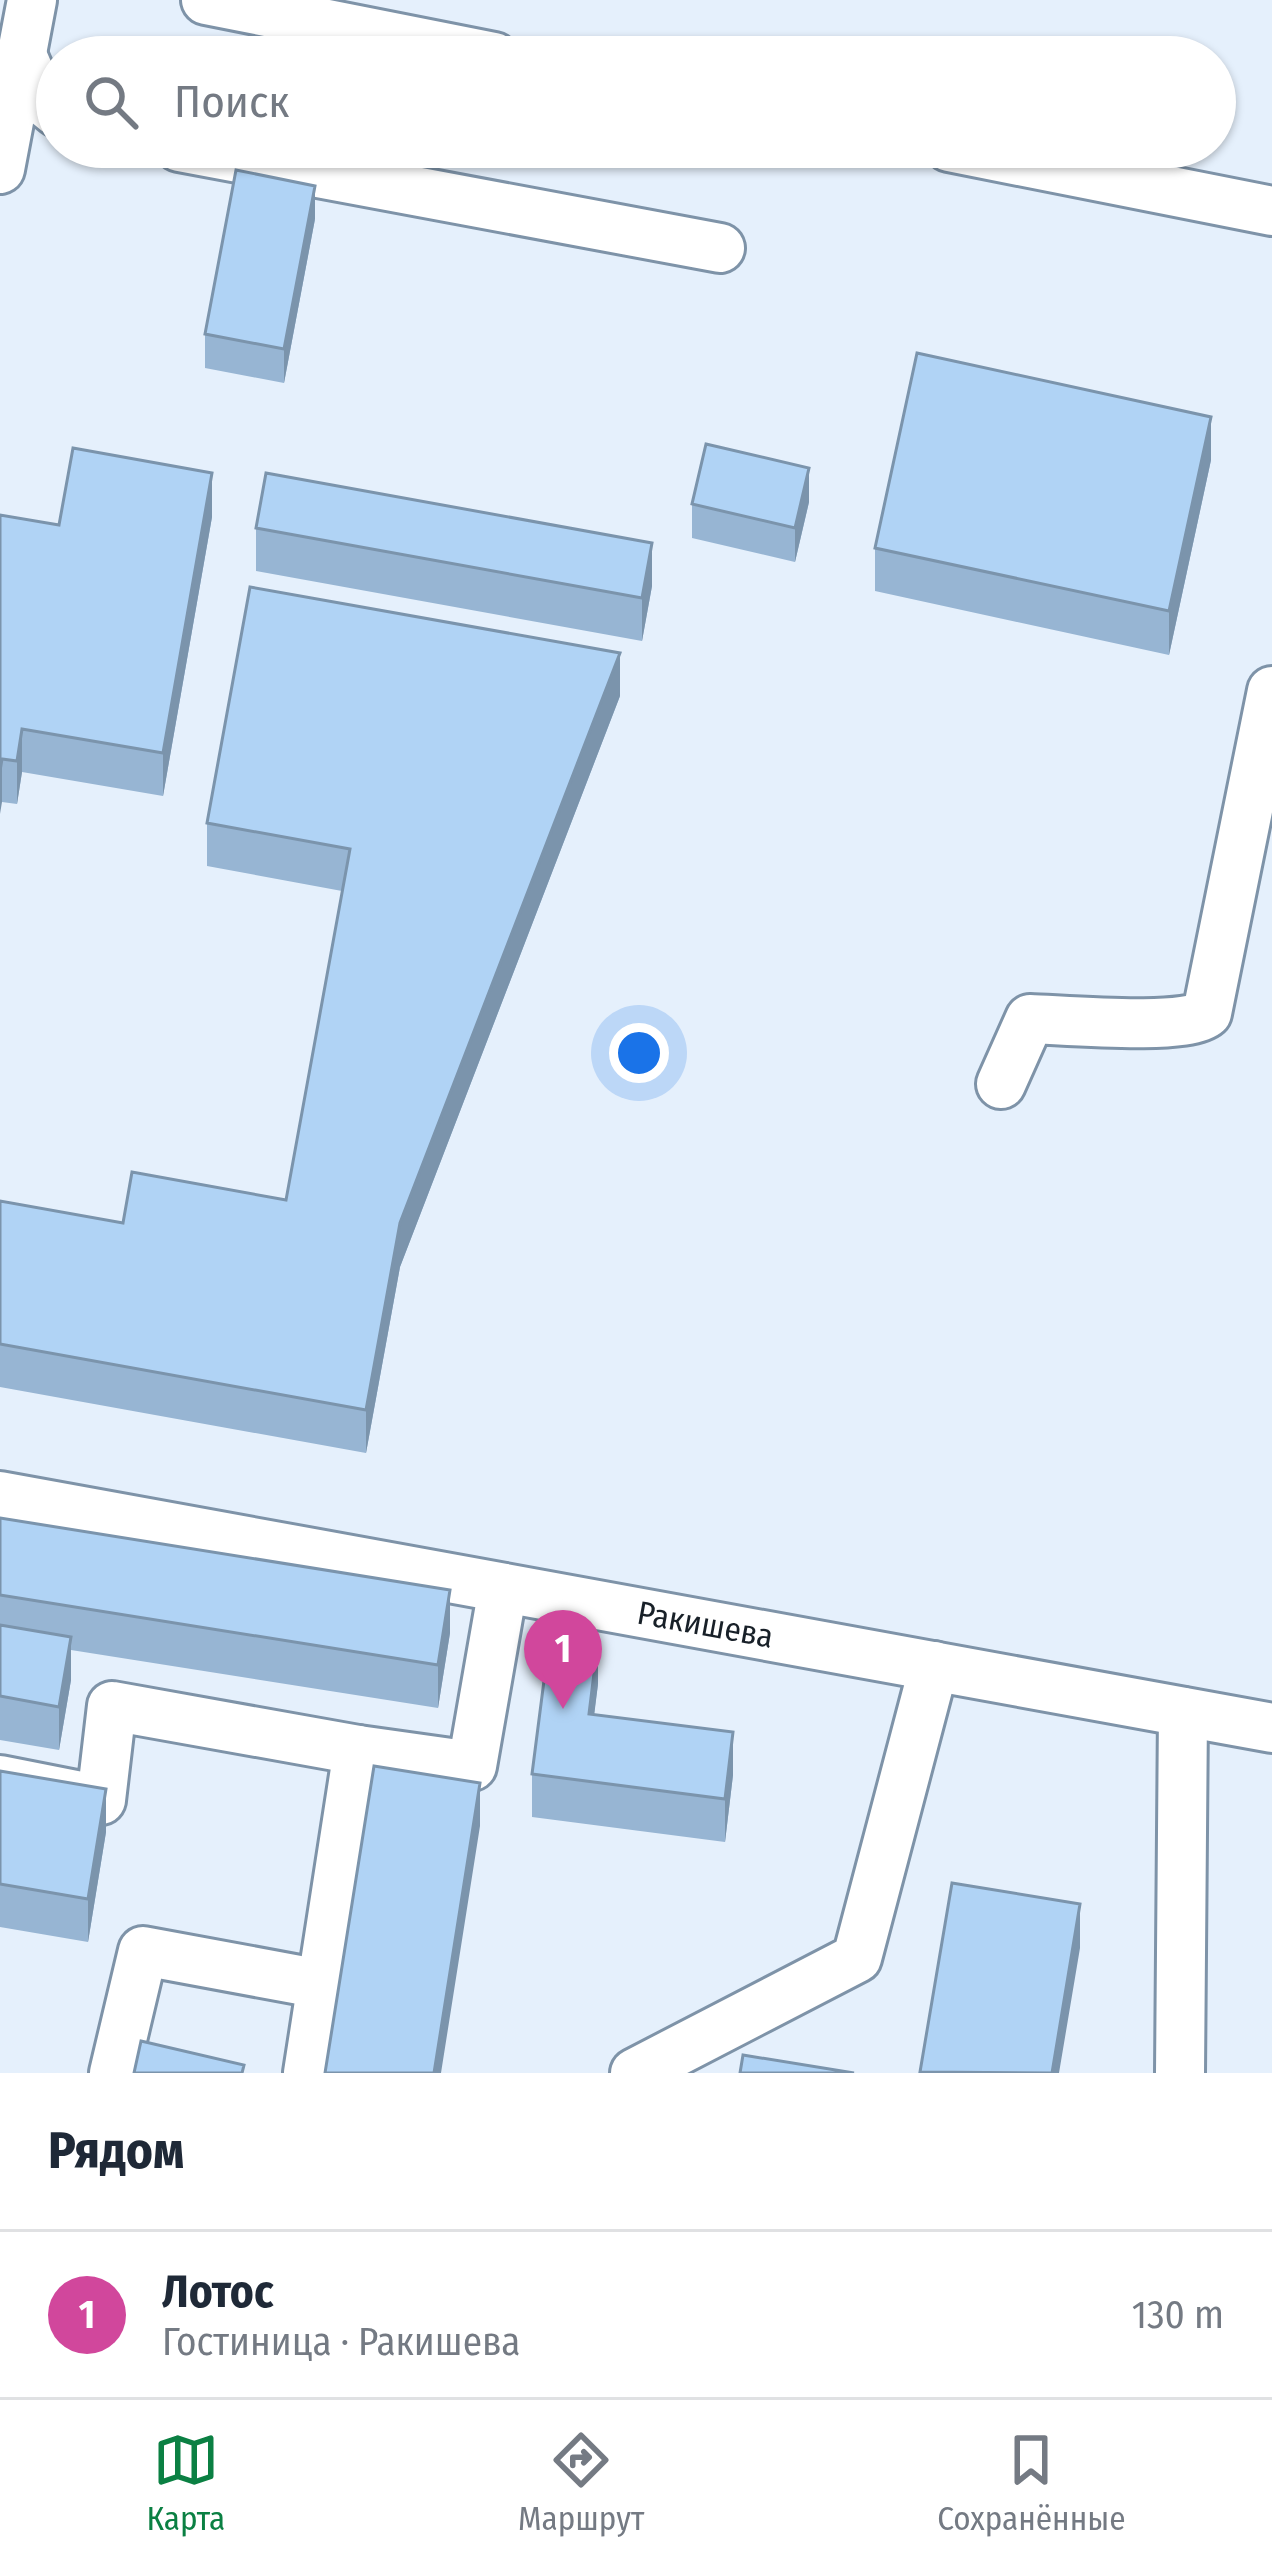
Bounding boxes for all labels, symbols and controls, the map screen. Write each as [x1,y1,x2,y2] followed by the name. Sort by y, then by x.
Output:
[36,36,1236,168] search box
[78,69,144,135] icon: search
[174,75,289,129] text: Поиск
[609,1023,669,1083] your location
[634,1593,776,1657] street label: Ракишева
[524,1610,602,1709] pin: 1
[48,2120,184,2182] text: Рядом
[162,2265,274,2319] text: Лотос
[79,2292,95,2338] text: 1
[1132,2292,1224,2338] text: 130 m
[162,2319,520,2365] text: Гостиница · Ракишева
[146,2427,225,2539] tab: Карта
[518,2427,644,2539] tab: Маршрут
[937,2427,1126,2539] tab: Сохранённые

